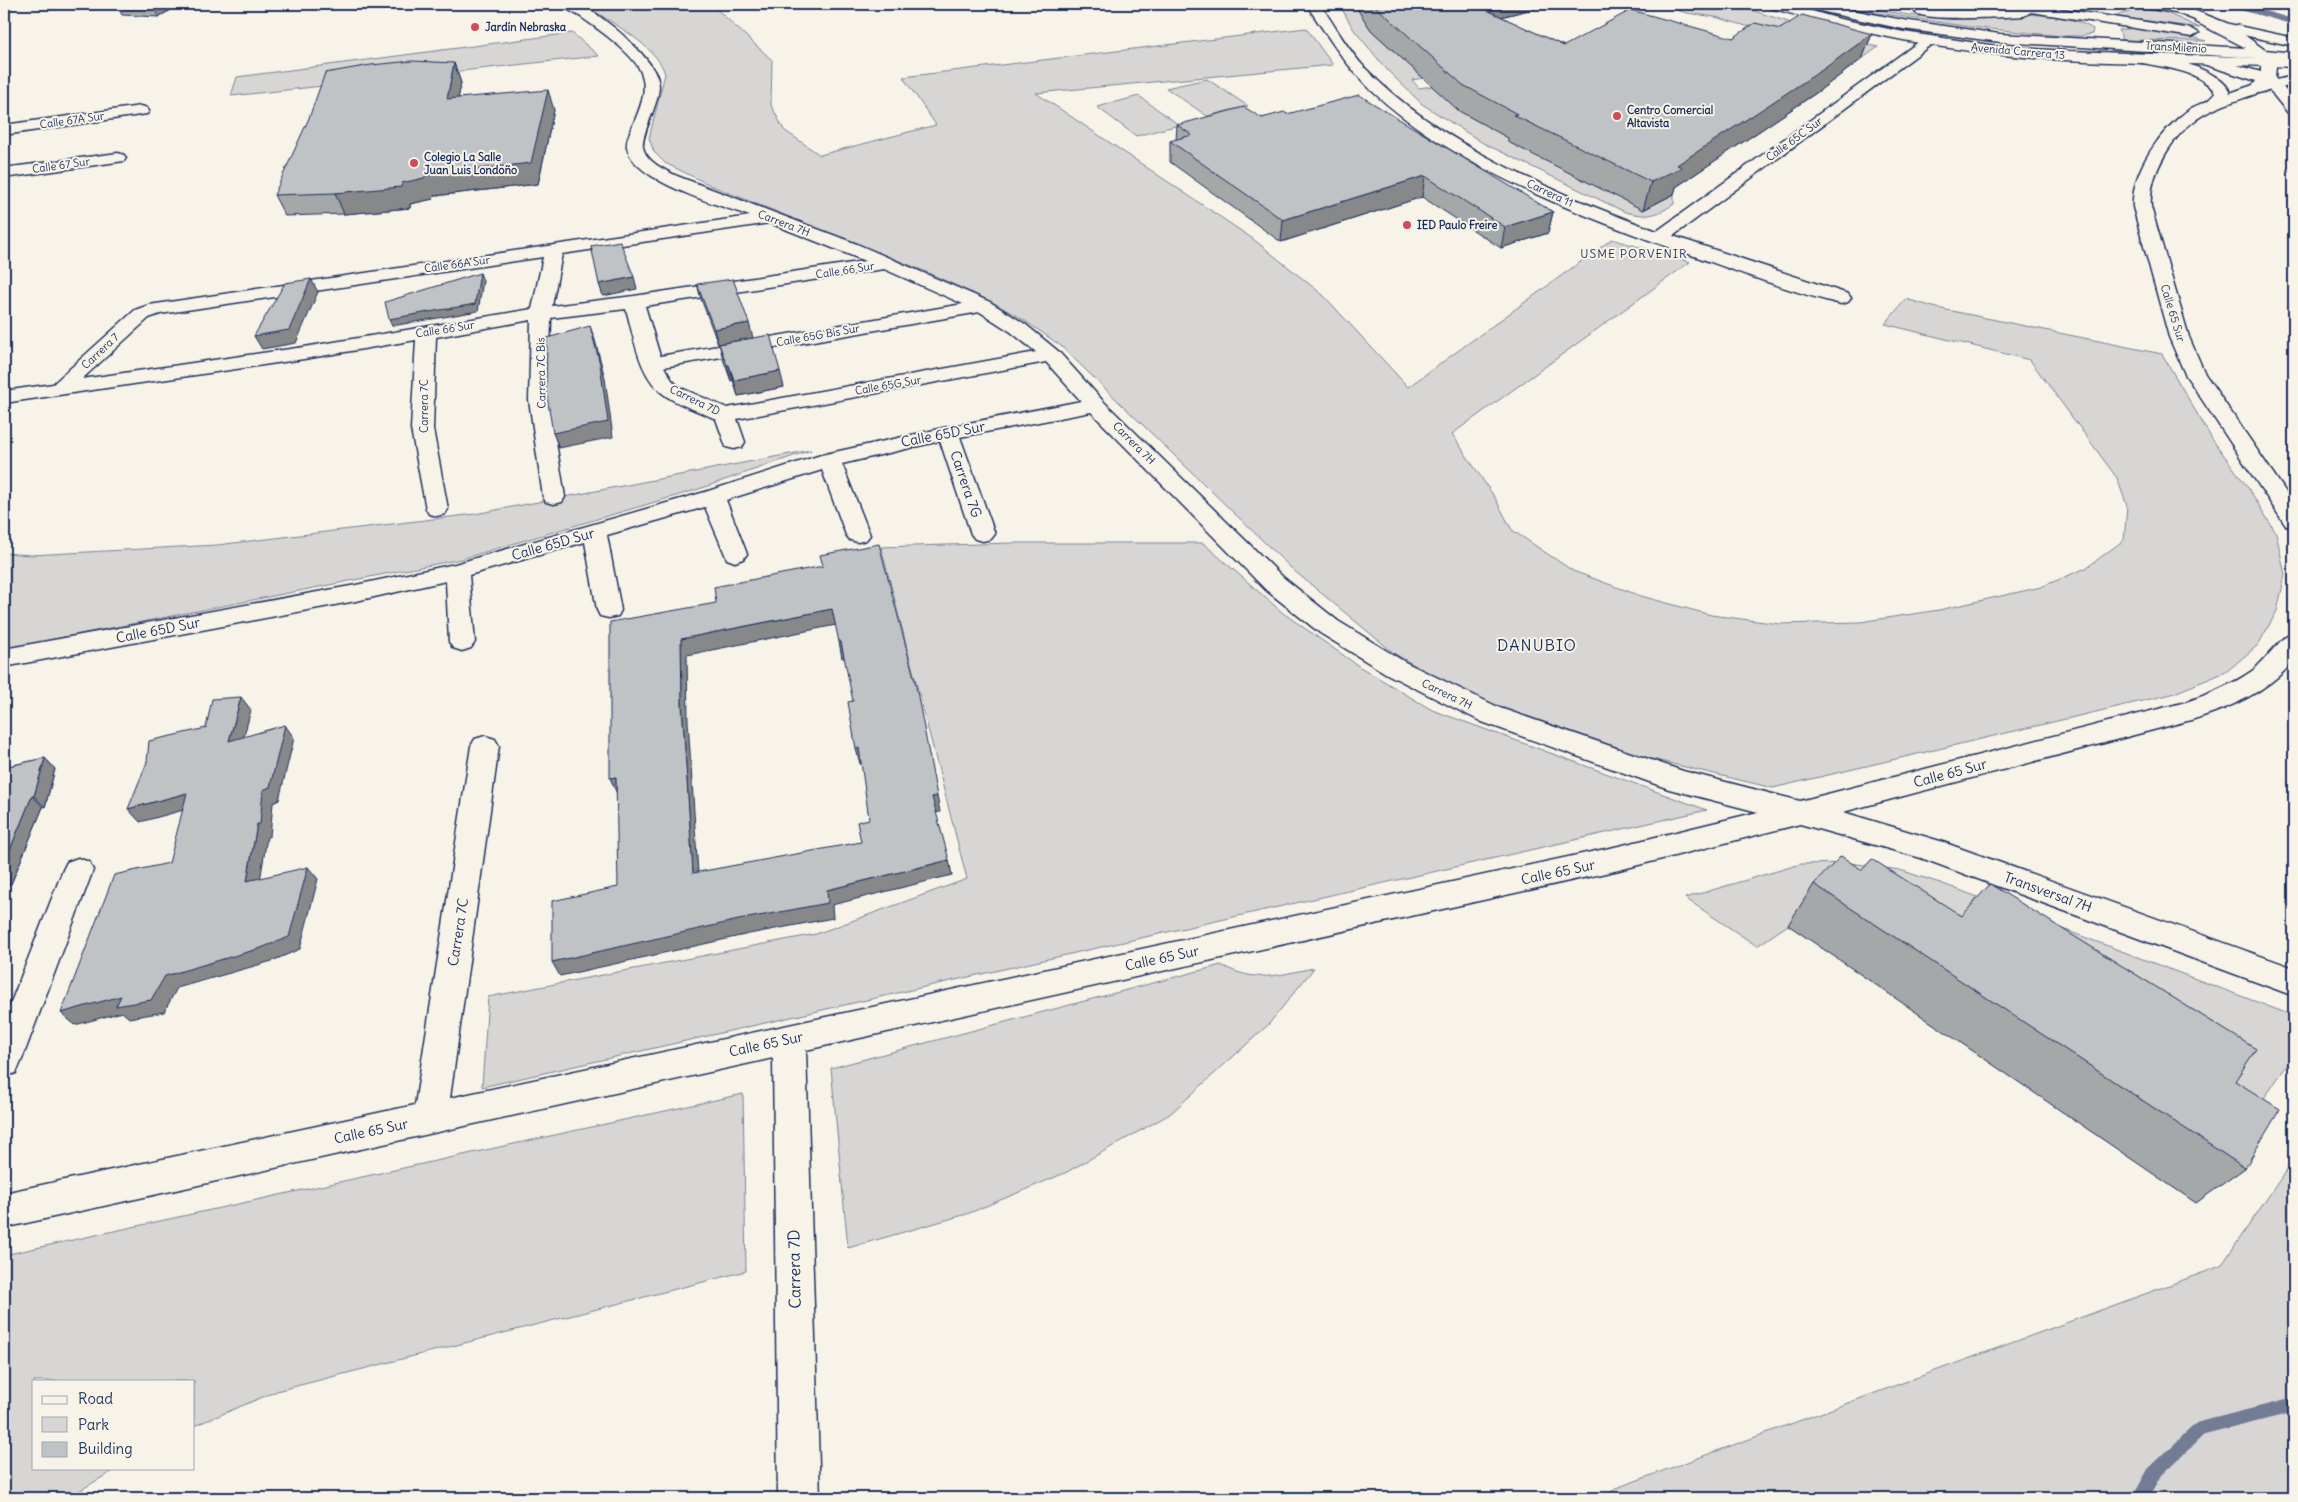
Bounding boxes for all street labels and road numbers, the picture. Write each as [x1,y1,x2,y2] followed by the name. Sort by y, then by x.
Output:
[2145,38,2207,56] street label: TransMilenio
[1970,40,2066,62] street label: Avenida Carrera 13
[39,108,106,131] street label: Calle 67A Sur
[1763,114,1825,164] street label: Calle 65C Sur
[31,154,91,176] street label: Calle 67 Sur
[1524,176,1576,210] street label: Carrera 11
[756,207,812,239] street label: Carrera 7H
[423,252,491,276] street label: Calle 66A Sur
[815,258,876,282] street label: Calle 66 Sur
[2158,283,2188,344] street label: Calle 65 Sur
[415,317,476,341] street label: Calle 66 Sur
[775,321,861,349] street label: Calle 65G Bis Sur
[78,330,122,372] street label: Carrera 7
[533,337,549,409] street label: Carrera 7C Bis
[854,372,923,398] street label: Calle 65G Sur
[417,379,431,433] street label: Carrera 7C
[667,382,723,418] street label: Carrera 7D
[899,417,987,451] street label: Calle 65D Sur
[1110,419,1158,467] street label: Carrera 7H
[946,448,986,520] street label: Carrera 7G
[510,524,597,564] street label: Calle 65D Sur
[114,613,202,647] street label: Calle 65D Sur
[1419,676,1475,712] street label: Carrera 7H
[1911,754,1989,791] street label: Calle 65 Sur
[1519,855,1597,889] street label: Calle 65 Sur
[2002,868,2094,916] street label: Transversal 7H
[444,897,472,967] street label: Carrera 7C
[1123,941,1201,975] street label: Calle 65 Sur
[727,1027,805,1061] street label: Calle 65 Sur
[332,1114,410,1148] street label: Calle 65 Sur
[783,1229,805,1309] street label: Carrera 7D

